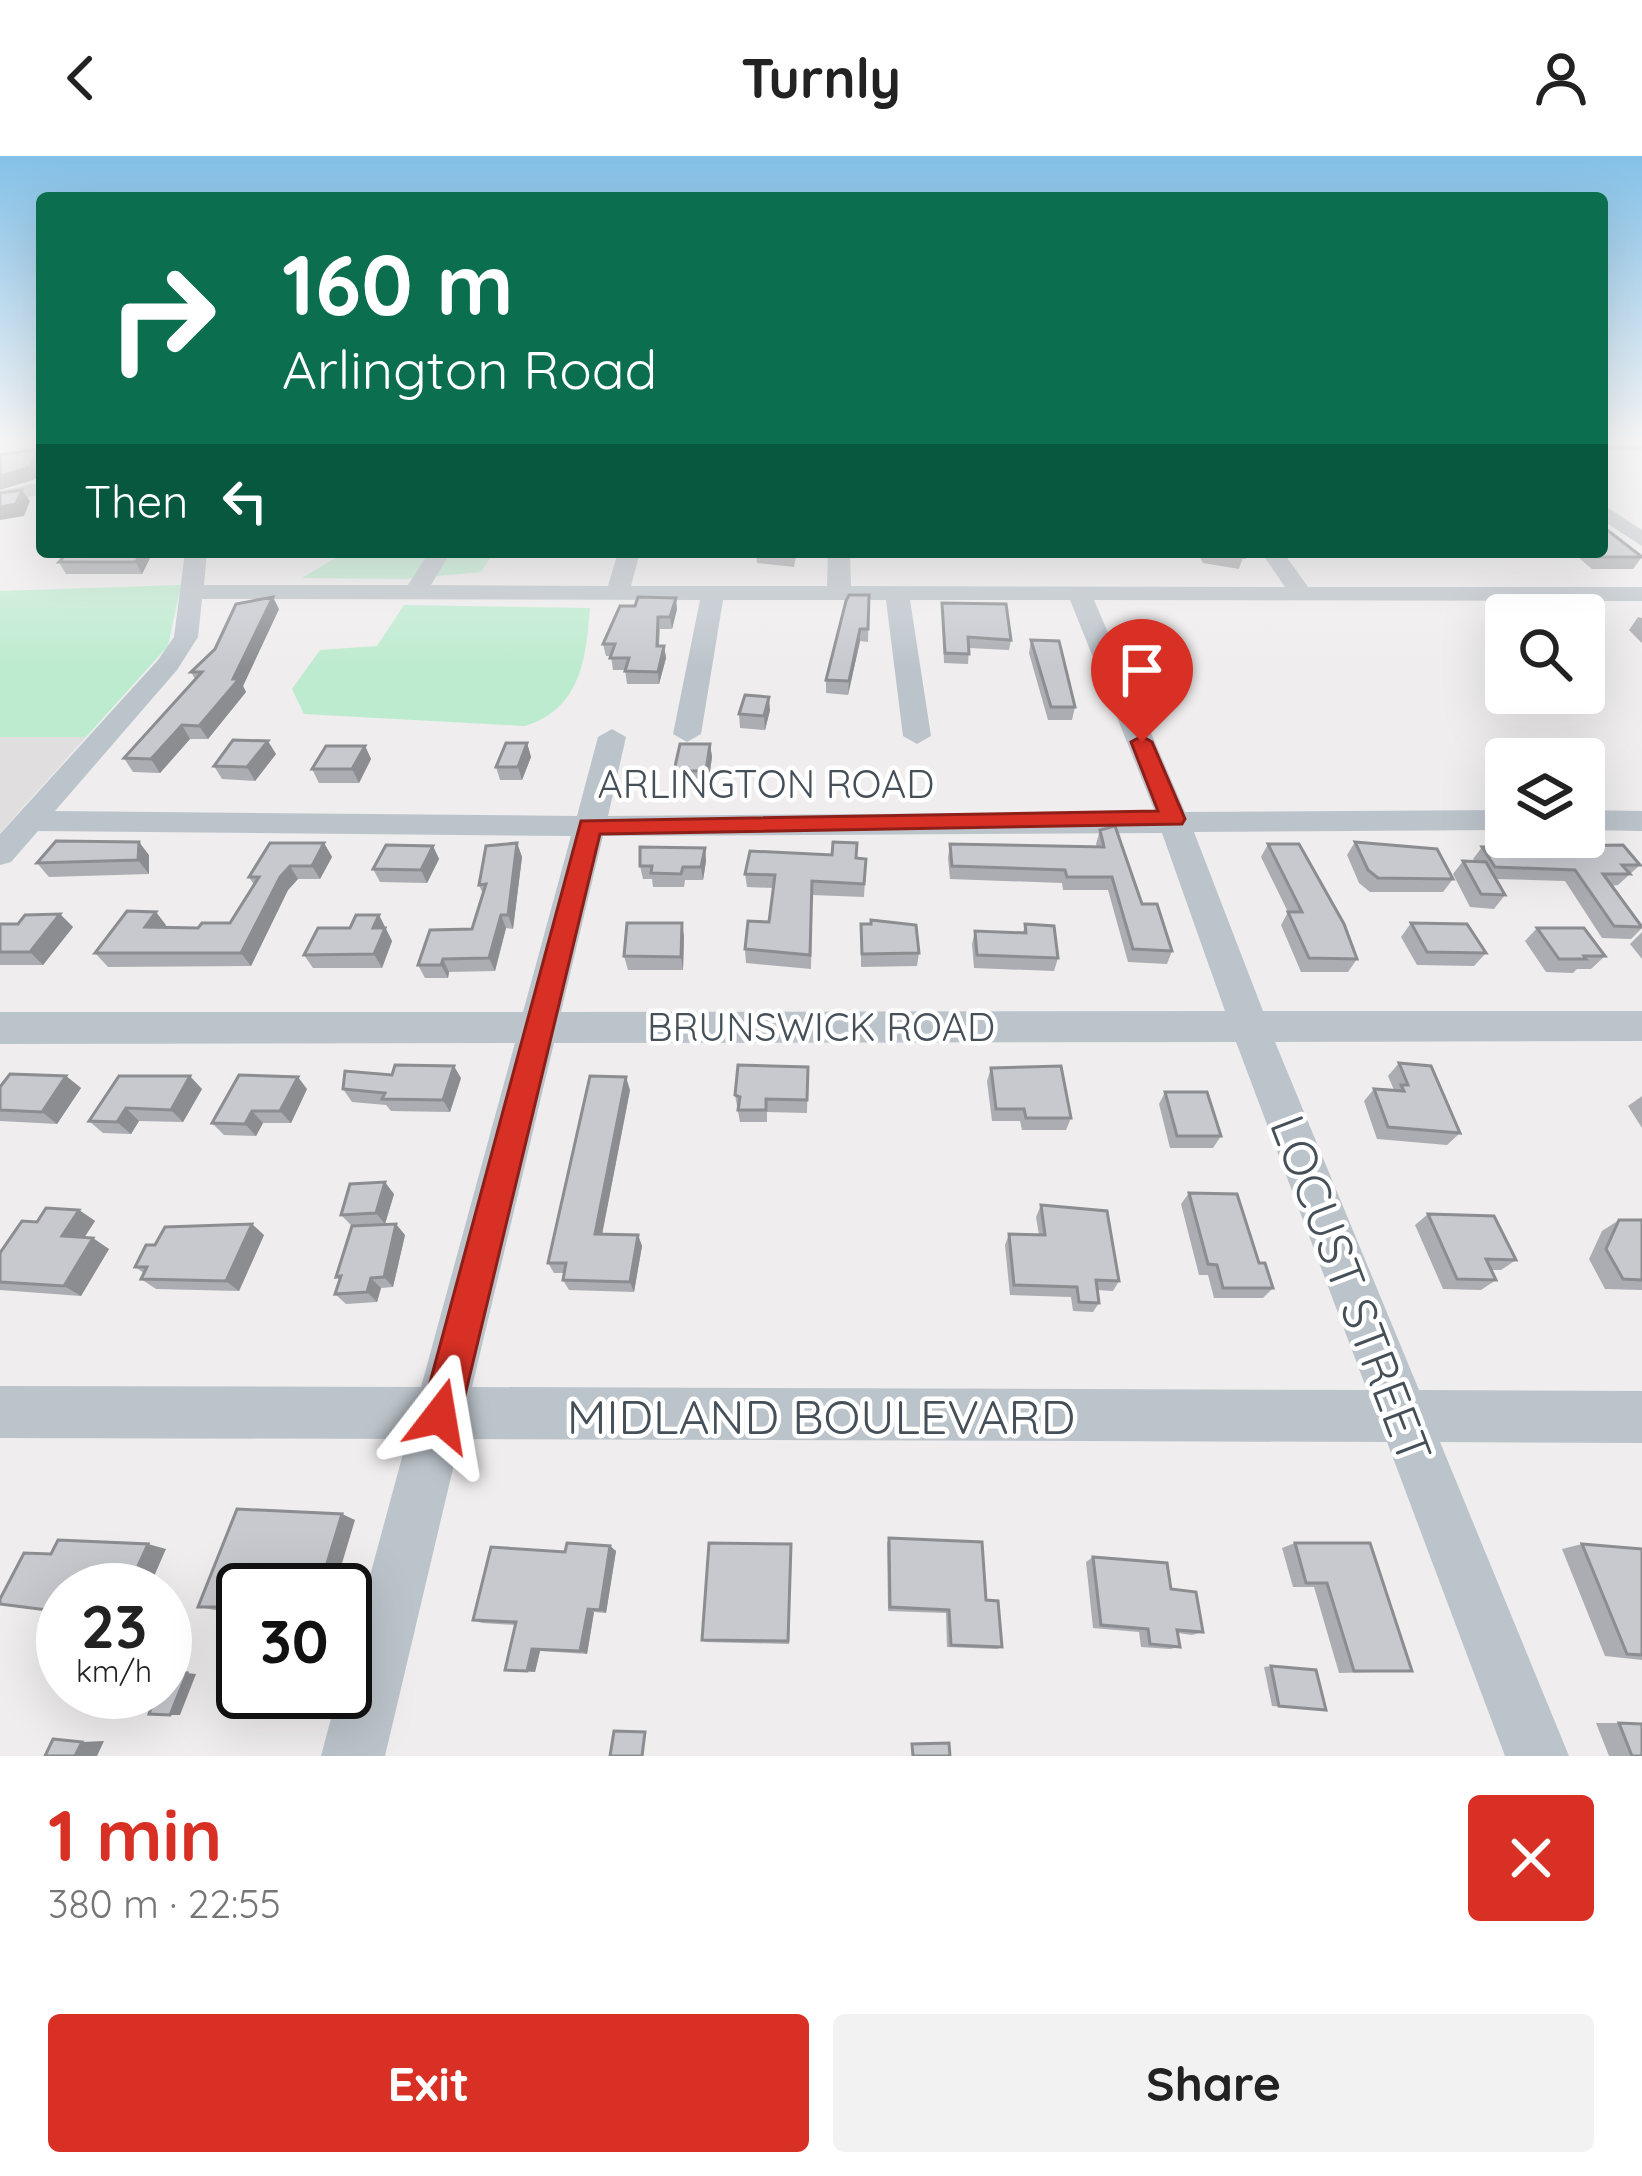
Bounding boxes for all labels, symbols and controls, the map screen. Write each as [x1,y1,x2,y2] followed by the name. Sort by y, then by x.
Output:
[741,44,901,112] text: Turnly
[48,45,114,111] icon: back
[1528,45,1594,111] icon: person
[282,231,514,336] text: 160 m
[84,240,240,396] icon: right
[282,335,657,403] text: Arlington Road
[212,468,278,534] icon: left
[84,473,188,529] text: Then
[1485,594,1605,858] map controls
[1485,594,1605,714] button: search
[1091,619,1193,742] pin
[1109,637,1175,703] icon: arrive
[1485,738,1605,858] button: layers
[598,759,934,808] street label: ARLINGTON ROAD
[647,1002,995,1051] street label: BRUNSWICK ROAD
[1258,1107,1446,1471] street label: LOCUST STREET
[377,1353,503,1479] position arrow
[567,1386,1075,1446] street label: MIDLAND BOULEVARD
[216,1563,372,1719] speed limit sign: 30
[81,1588,147,1663] text: 23
[76,1652,152,1690] text: km/h
[48,1789,222,1879] text: 1 min
[1468,1795,1594,1921] button: close
[48,1879,281,1928] text: 380 m · 22:55
[48,2014,809,2152] button: Exit
[833,2014,1594,2152] button: Share

